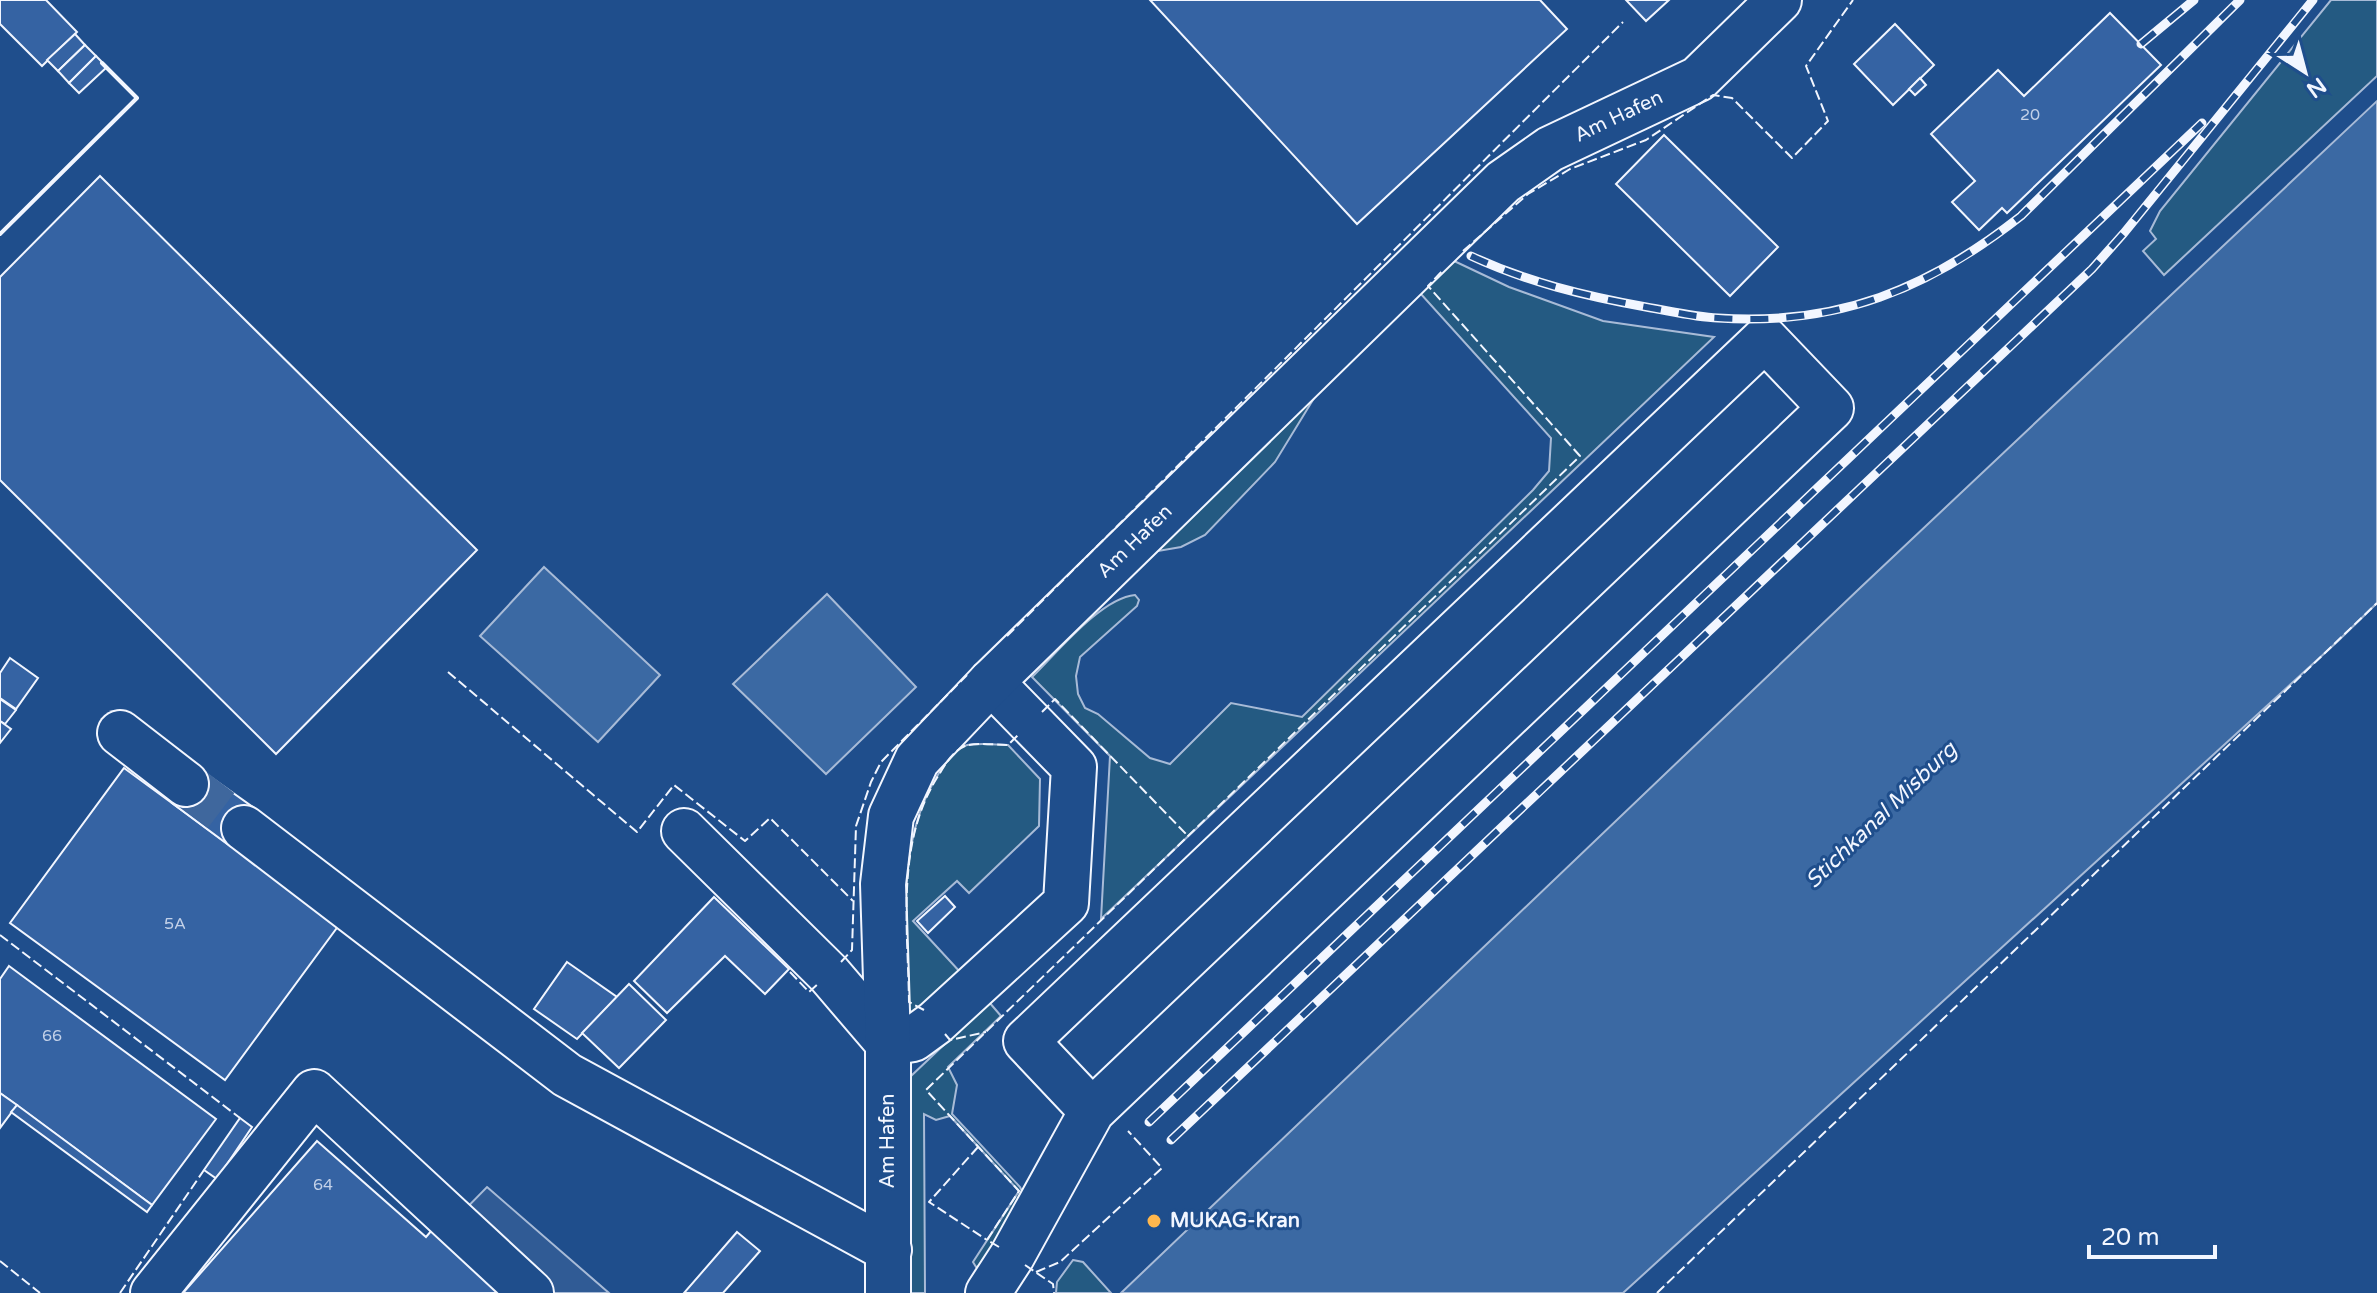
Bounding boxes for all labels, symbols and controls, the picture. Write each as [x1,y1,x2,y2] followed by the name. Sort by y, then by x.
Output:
[2265,32,2345,112] north arrow
[2301,72,2331,103] text: N
[1571,85,1667,148] street label: Am Hafen
[2020,105,2040,125] house number: 20
[1093,500,1177,583] street label: Am Hafen
[1800,736,1963,894] water label: Stichkanal Misburg
[164,914,186,934] house number: 5A
[42,1026,62,1046] house number: 66
[876,1094,900,1189] street label: Am Hafen
[313,1175,333,1195] house number: 64
[1170,1209,1300,1233] place label: MUKAG-Kran
[2089,1209,2215,1259] scale bar
[1145,1212,1163,1230] marker: MUKAG-Kran
[2101,1223,2159,1252] text: 20 m

